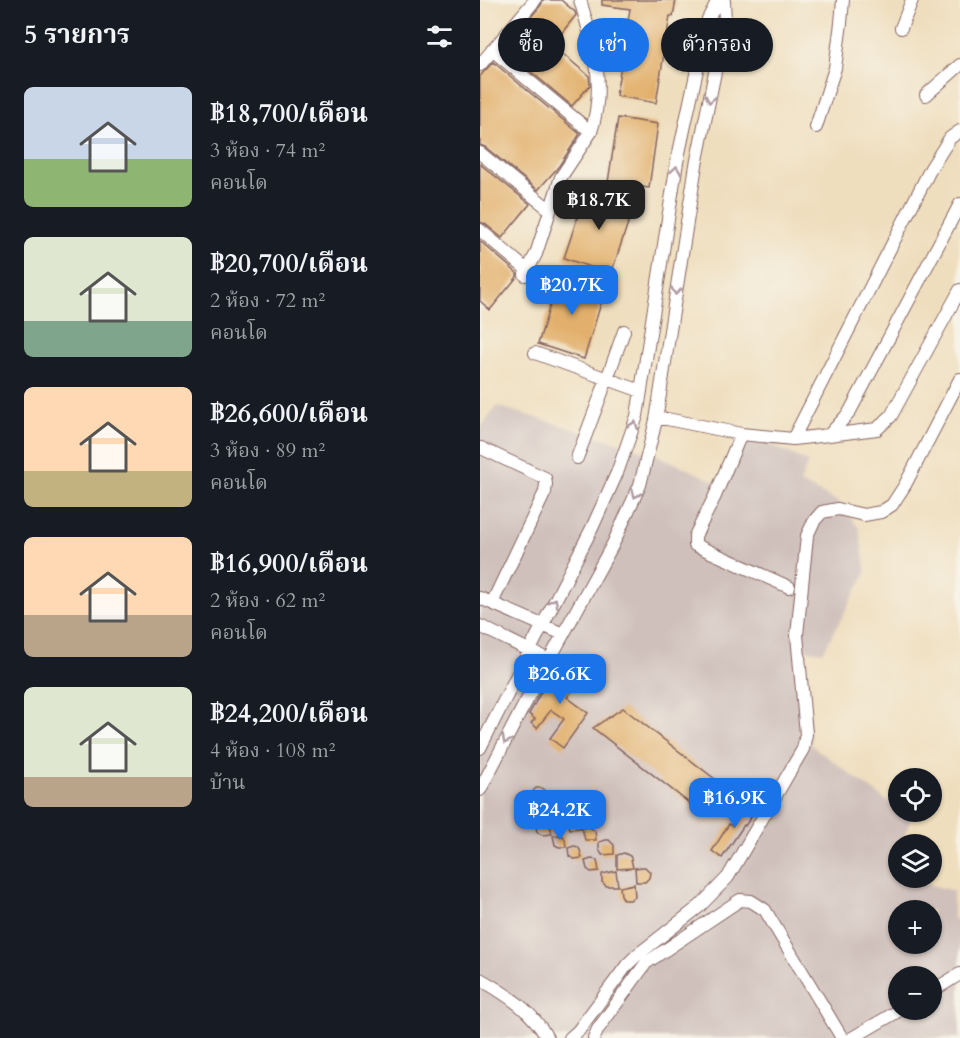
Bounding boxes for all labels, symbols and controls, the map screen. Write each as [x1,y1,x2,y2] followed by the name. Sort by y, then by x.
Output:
[24,17,130,52] text: 5 รายการ
[498,18,565,72] chip: ซื้อ
[577,18,649,72] chip: เช่า
[661,18,773,72] chip: ตัวกรอง
[423,20,456,53] icon: filters
[704,94,717,104] one-way arrow
[210,96,368,131] text: ฿18,700/เดือน
[72,111,144,183] icon: home
[210,137,325,164] text: 3 ห้อง · 74 m²
[669,166,682,176] one-way arrow
[210,169,268,196] text: คอนโด
[550,180,648,231] pin: ฿18.7K
[567,186,631,213] text: ฿18.7K
[210,246,368,281] text: ฿20,700/เดือน
[72,261,144,333] icon: home
[523,265,621,316] pin: ฿20.7K
[540,271,604,298] text: ฿20.7K
[671,286,683,296] one-way arrow
[210,287,325,314] text: 2 ห้อง · 72 m²
[210,319,268,346] text: คอนโด
[210,396,368,431] text: ฿26,600/เดือน
[72,411,144,483] icon: home
[627,420,640,431] one-way arrow
[210,437,325,464] text: 3 ห้อง · 89 m²
[210,469,268,496] text: คอนโด
[631,487,643,498] one-way arrow
[210,546,368,581] text: ฿16,900/เดือน
[72,561,144,633] icon: home
[210,587,325,614] text: 2 ห้อง · 62 m²
[547,598,559,609] one-way arrow
[210,619,268,646] text: คอนโด
[511,654,609,705] pin: ฿26.6K
[528,660,592,687] text: ฿26.6K
[210,696,368,731] text: ฿24,200/เดือน
[72,711,144,783] icon: home
[501,734,513,745] one-way arrow
[210,737,335,764] text: 4 ห้อง · 108 m²
[888,768,942,1020] map controls
[888,768,942,822] button: locate
[210,769,246,796] text: บ้าน
[686,778,784,829] pin: ฿16.9K
[703,784,767,811] text: ฿16.9K
[511,790,609,841] pin: ฿24.2K
[528,796,592,823] text: ฿24.2K
[888,834,942,888] button: layers
[888,900,942,954] button: +
[888,966,942,1020] button: −

